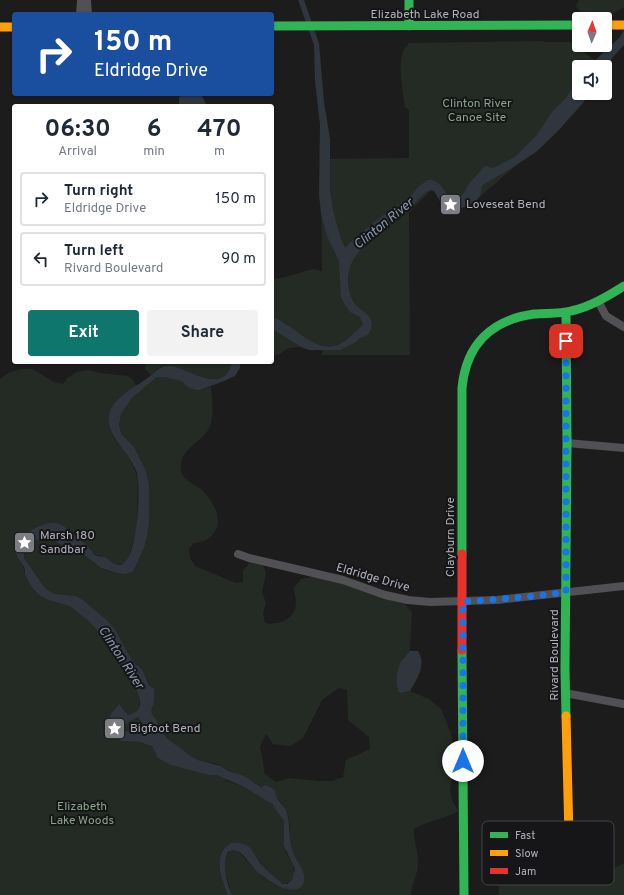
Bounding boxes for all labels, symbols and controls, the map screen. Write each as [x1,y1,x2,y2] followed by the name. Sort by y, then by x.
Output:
[371,7,480,23] street label: Elizabeth Lake Road
[572,12,612,52] north arrow
[572,12,612,100] map controls
[94,25,172,61] text: 150 m
[28,28,80,80] icon: right
[94,60,208,83] text: Eldridge Drive
[572,60,612,100] button: sound
[442,96,512,126] park label: Clinton River Canoe Site
[45,115,111,145] text: 06:30
[147,115,161,145] text: 6
[197,115,241,145] text: 470
[58,144,97,160] text: Arrival
[143,144,165,160] text: min
[214,144,225,160] text: m
[64,182,133,201] text: Turn right
[30,188,52,210] icon: right
[215,190,256,209] text: 150 m
[437,191,463,217] place icon: Loveseat Bend
[351,195,418,253] water label: Clinton River
[466,197,545,213] place label: Loveseat Bend
[64,201,146,217] text: Eldridge Drive
[64,242,124,261] text: Turn left
[30,248,52,270] icon: left
[221,250,256,269] text: 90 m
[64,261,163,277] text: Rivard Boulevard
[28,310,139,356] button: Exit
[147,310,258,356] button: Share
[549,324,583,358] pin
[555,330,577,352] icon: arrive
[443,497,459,577] street label: Clayburn Drive
[40,528,95,558] place label: Marsh 180 Sandbar
[11,529,37,555] place icon: Marsh 180 Sandbar
[334,560,411,596] street label: Eldridge Drive
[547,609,563,701] street label: Rivard Boulevard
[94,623,147,694] water label: Clinton River
[102,715,128,741] place icon: Bigfoot Bend
[130,721,200,737] place label: Bigfoot Bend
[442,740,484,782] position arrow
[50,799,114,829] park label: Elizabeth Lake Woods
[482,821,614,885] legend
[515,829,535,843] text: Fast
[515,847,538,861] text: Slow
[515,865,536,879] text: Jam

